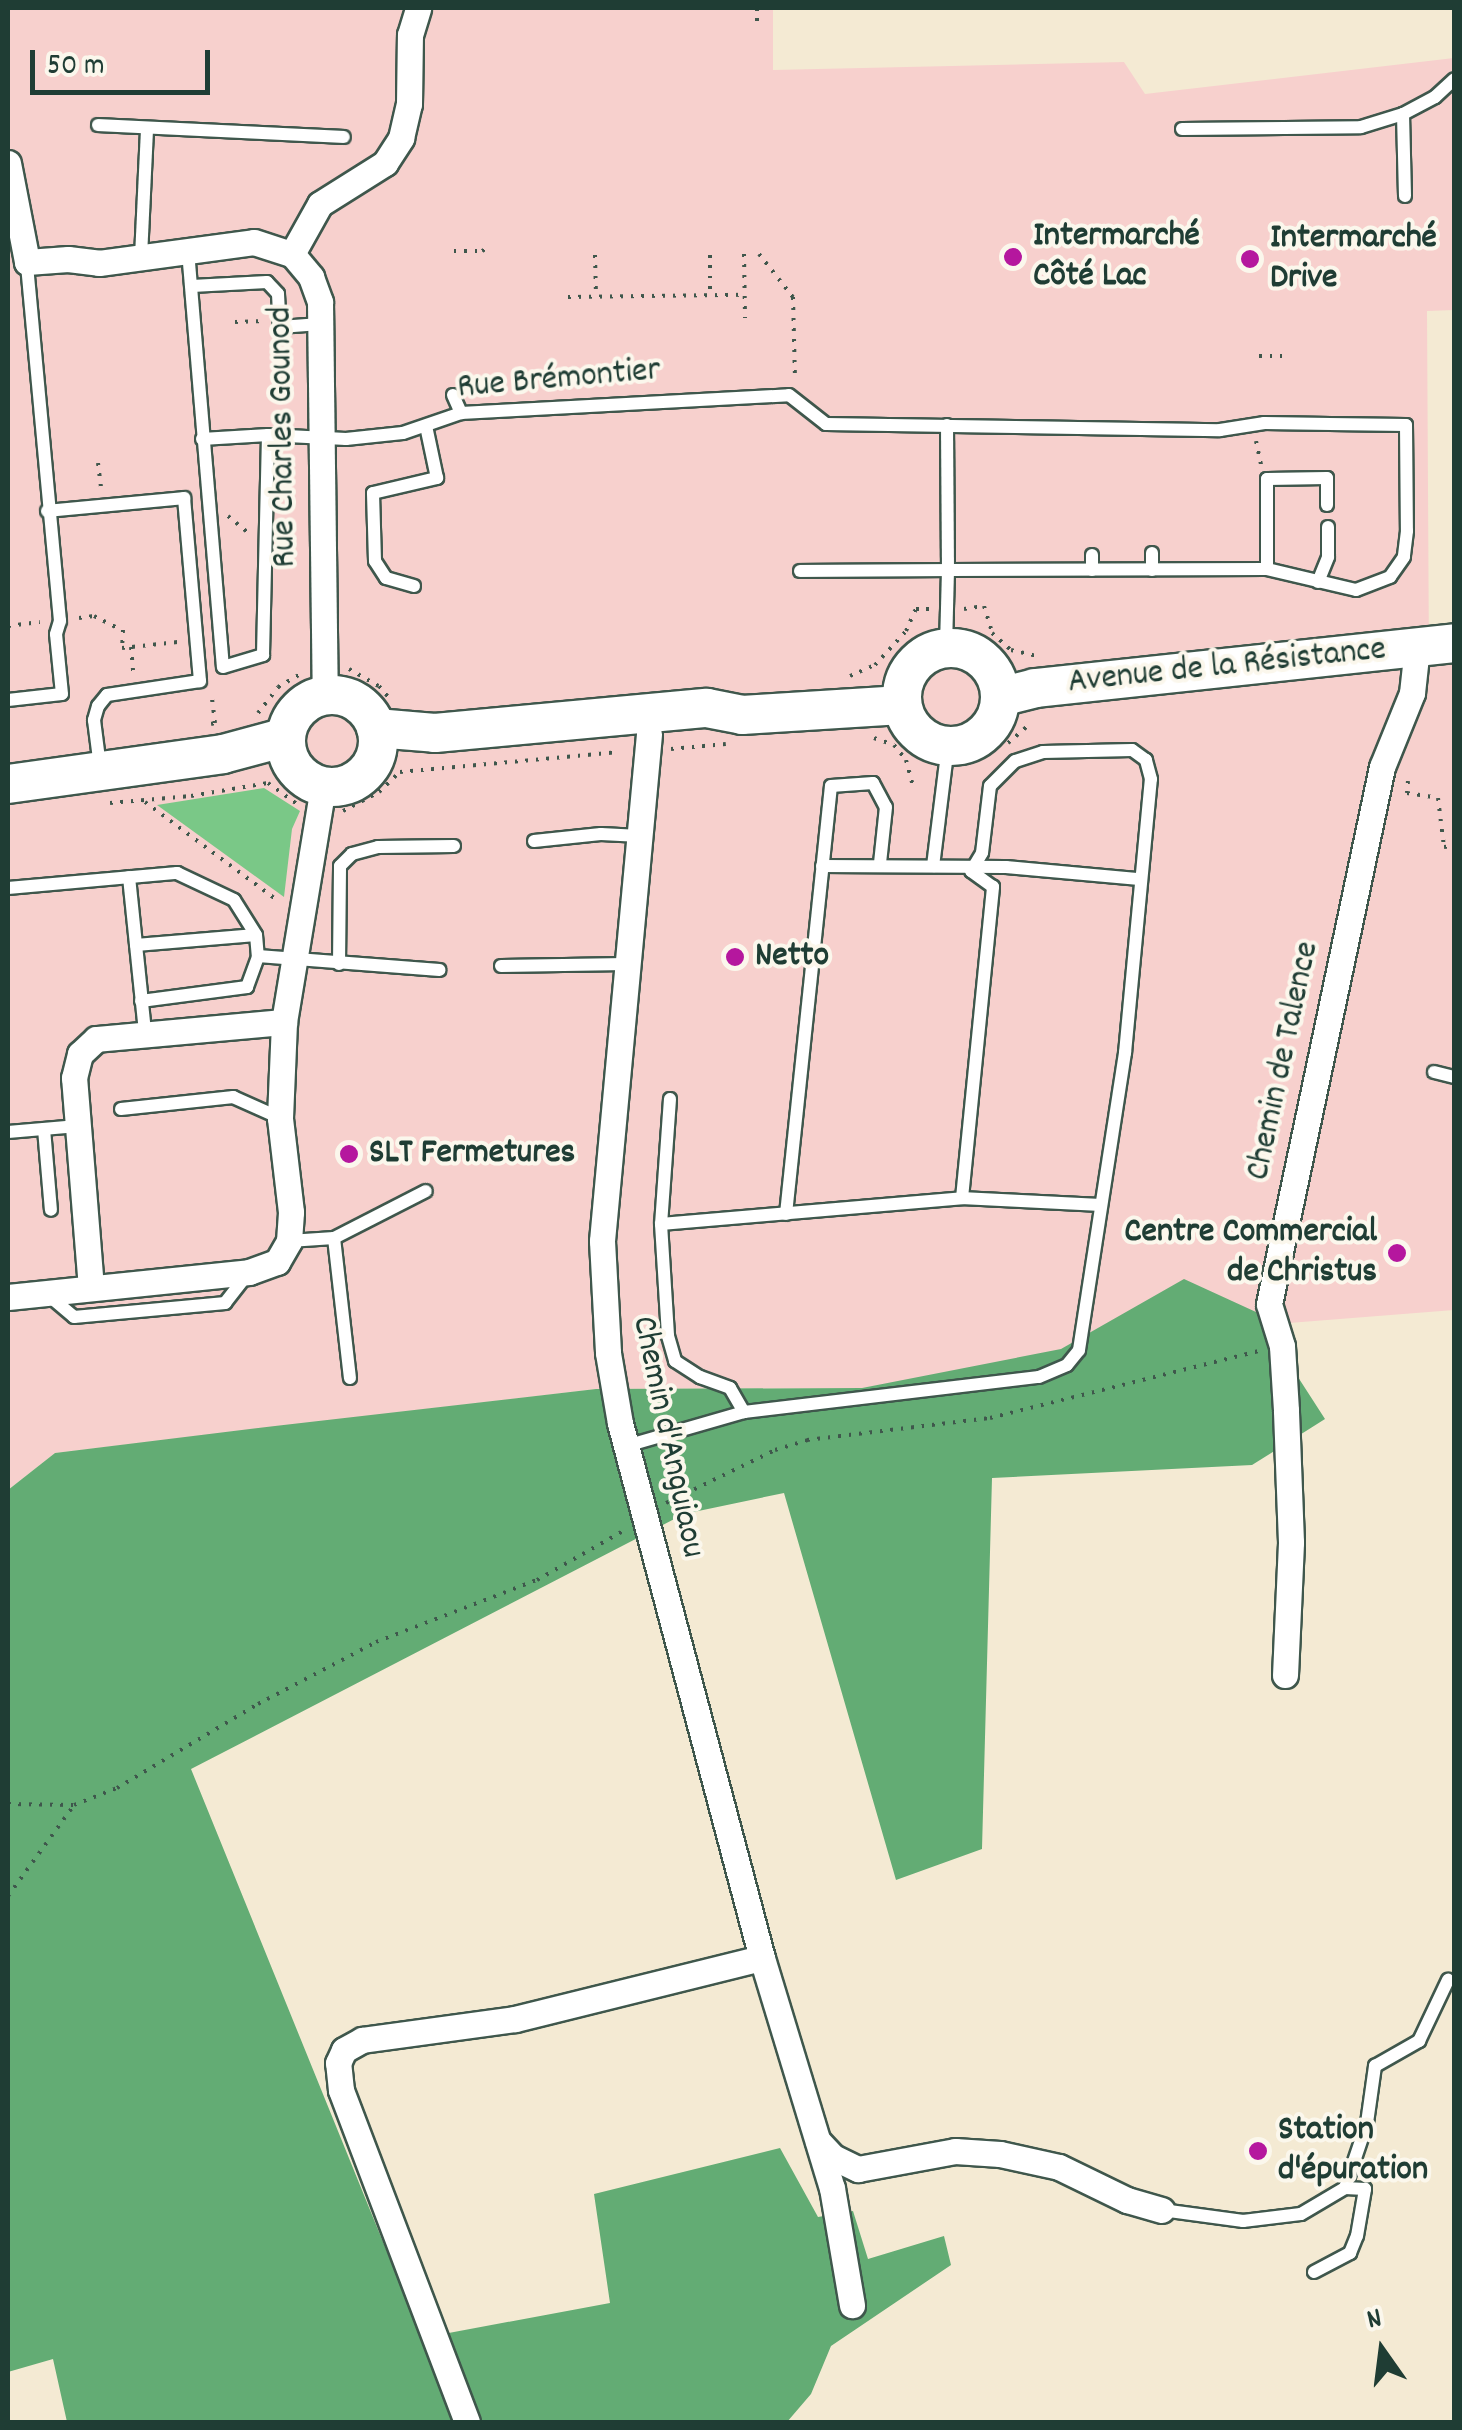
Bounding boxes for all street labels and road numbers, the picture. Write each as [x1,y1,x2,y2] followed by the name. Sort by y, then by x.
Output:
[261,306,307,568] street label: Rue Charles Gounod
[456,350,662,410] street label: Rue Brémontier
[1066,629,1388,705] street label: Avenue de la Résistance
[1238,938,1330,1184] street label: Chemin de Talence
[621,1312,713,1562] street label: Chemin d'Anguiaou

